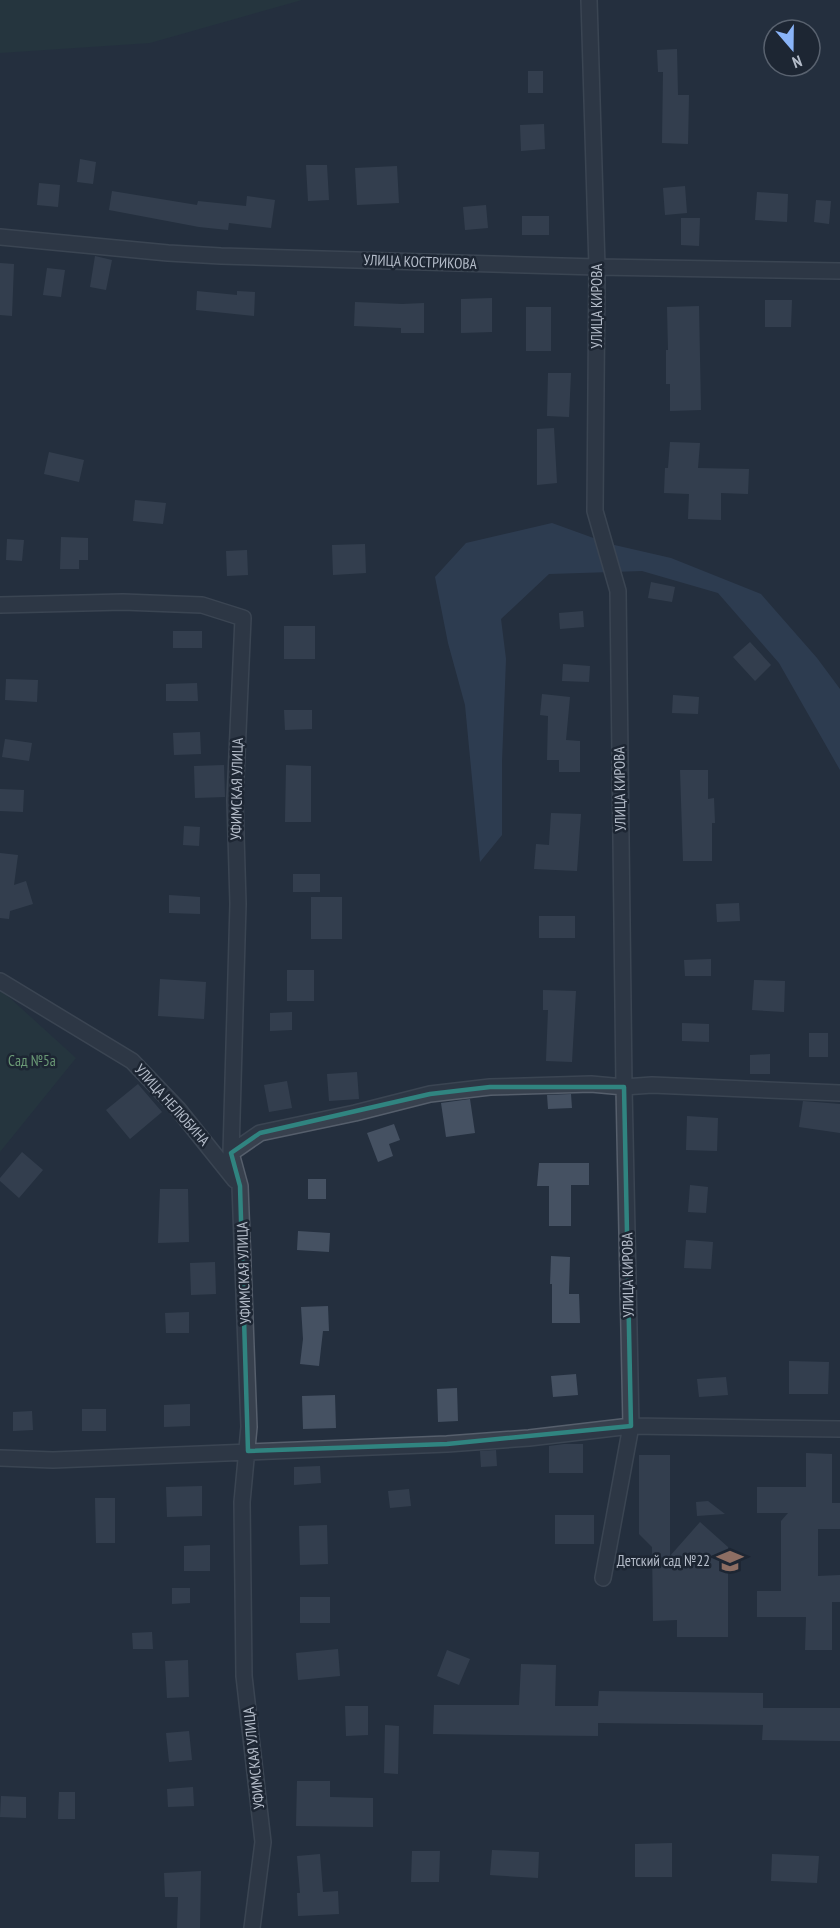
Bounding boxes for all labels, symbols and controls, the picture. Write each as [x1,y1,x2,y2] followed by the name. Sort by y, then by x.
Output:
[762,18,822,78] north arrow
[790,51,805,73] text: N
[363,250,478,273] street label: УЛИЦА КОСТРИКОВА
[587,263,606,348] street label: УЛИЦА КИРОВА
[226,737,247,840] street label: УФИМСКАЯ УЛИЦА
[609,746,630,832] street label: УЛИЦА КИРОВА
[8,1051,56,1070] park label: Сад №5а
[131,1060,215,1150] street label: УЛИЦА НЕЛЮБИНА
[232,1221,255,1325] street label: УФИМСКАЯ УЛИЦА
[617,1232,638,1318] street label: УЛИЦА КИРОВА
[715,1546,745,1576] school or university icon: Детский сад №22
[617,1551,710,1570] place label: Детский сад №22
[239,1705,268,1810] street label: УФИМСКАЯ УЛИЦА

